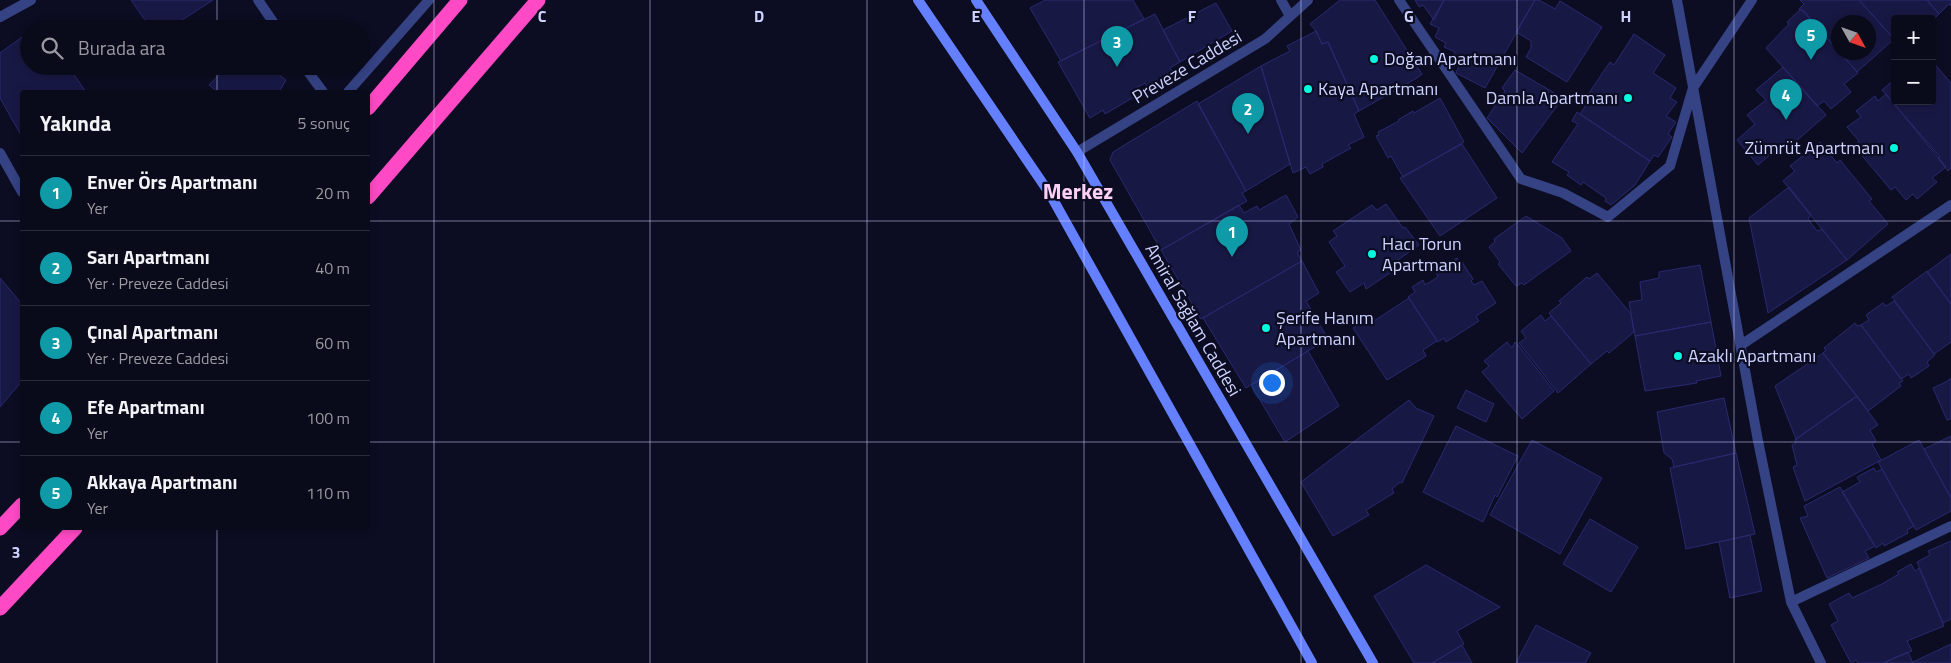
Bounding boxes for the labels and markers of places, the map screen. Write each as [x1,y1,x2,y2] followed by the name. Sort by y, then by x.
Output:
[1795,19,1827,60] pin: 5
[1101,26,1133,67] pin: 3
[1384,45,1516,72] place label: Doğan Apartmanı
[1368,53,1380,65] marker: Doğan Apartmanı
[1318,75,1438,102] place label: Kaya Apartmanı
[1770,79,1802,120] pin: 4
[1302,83,1314,95] marker: Kaya Apartmanı
[1486,84,1618,111] place label: Damla Apartmanı
[1622,92,1634,104] marker: Damla Apartmanı
[1232,93,1264,134] pin: 2
[1744,134,1884,161] place label: Zümrüt Apartmanı
[1888,142,1900,154] marker: Zümrüt Apartmanı
[1216,216,1248,257] pin: 1
[1382,230,1462,278] place label: Hacı Torun Apartmanı
[1366,248,1378,260] marker: Hacı Torun Apartmanı
[1276,304,1374,352] place label: Şerife Hanım Apartmanı
[1260,322,1272,334] marker: Şerife Hanım Apartmanı
[1688,342,1816,369] place label: Azaklı Apartmanı
[1672,350,1684,362] marker: Azaklı Apartmanı

